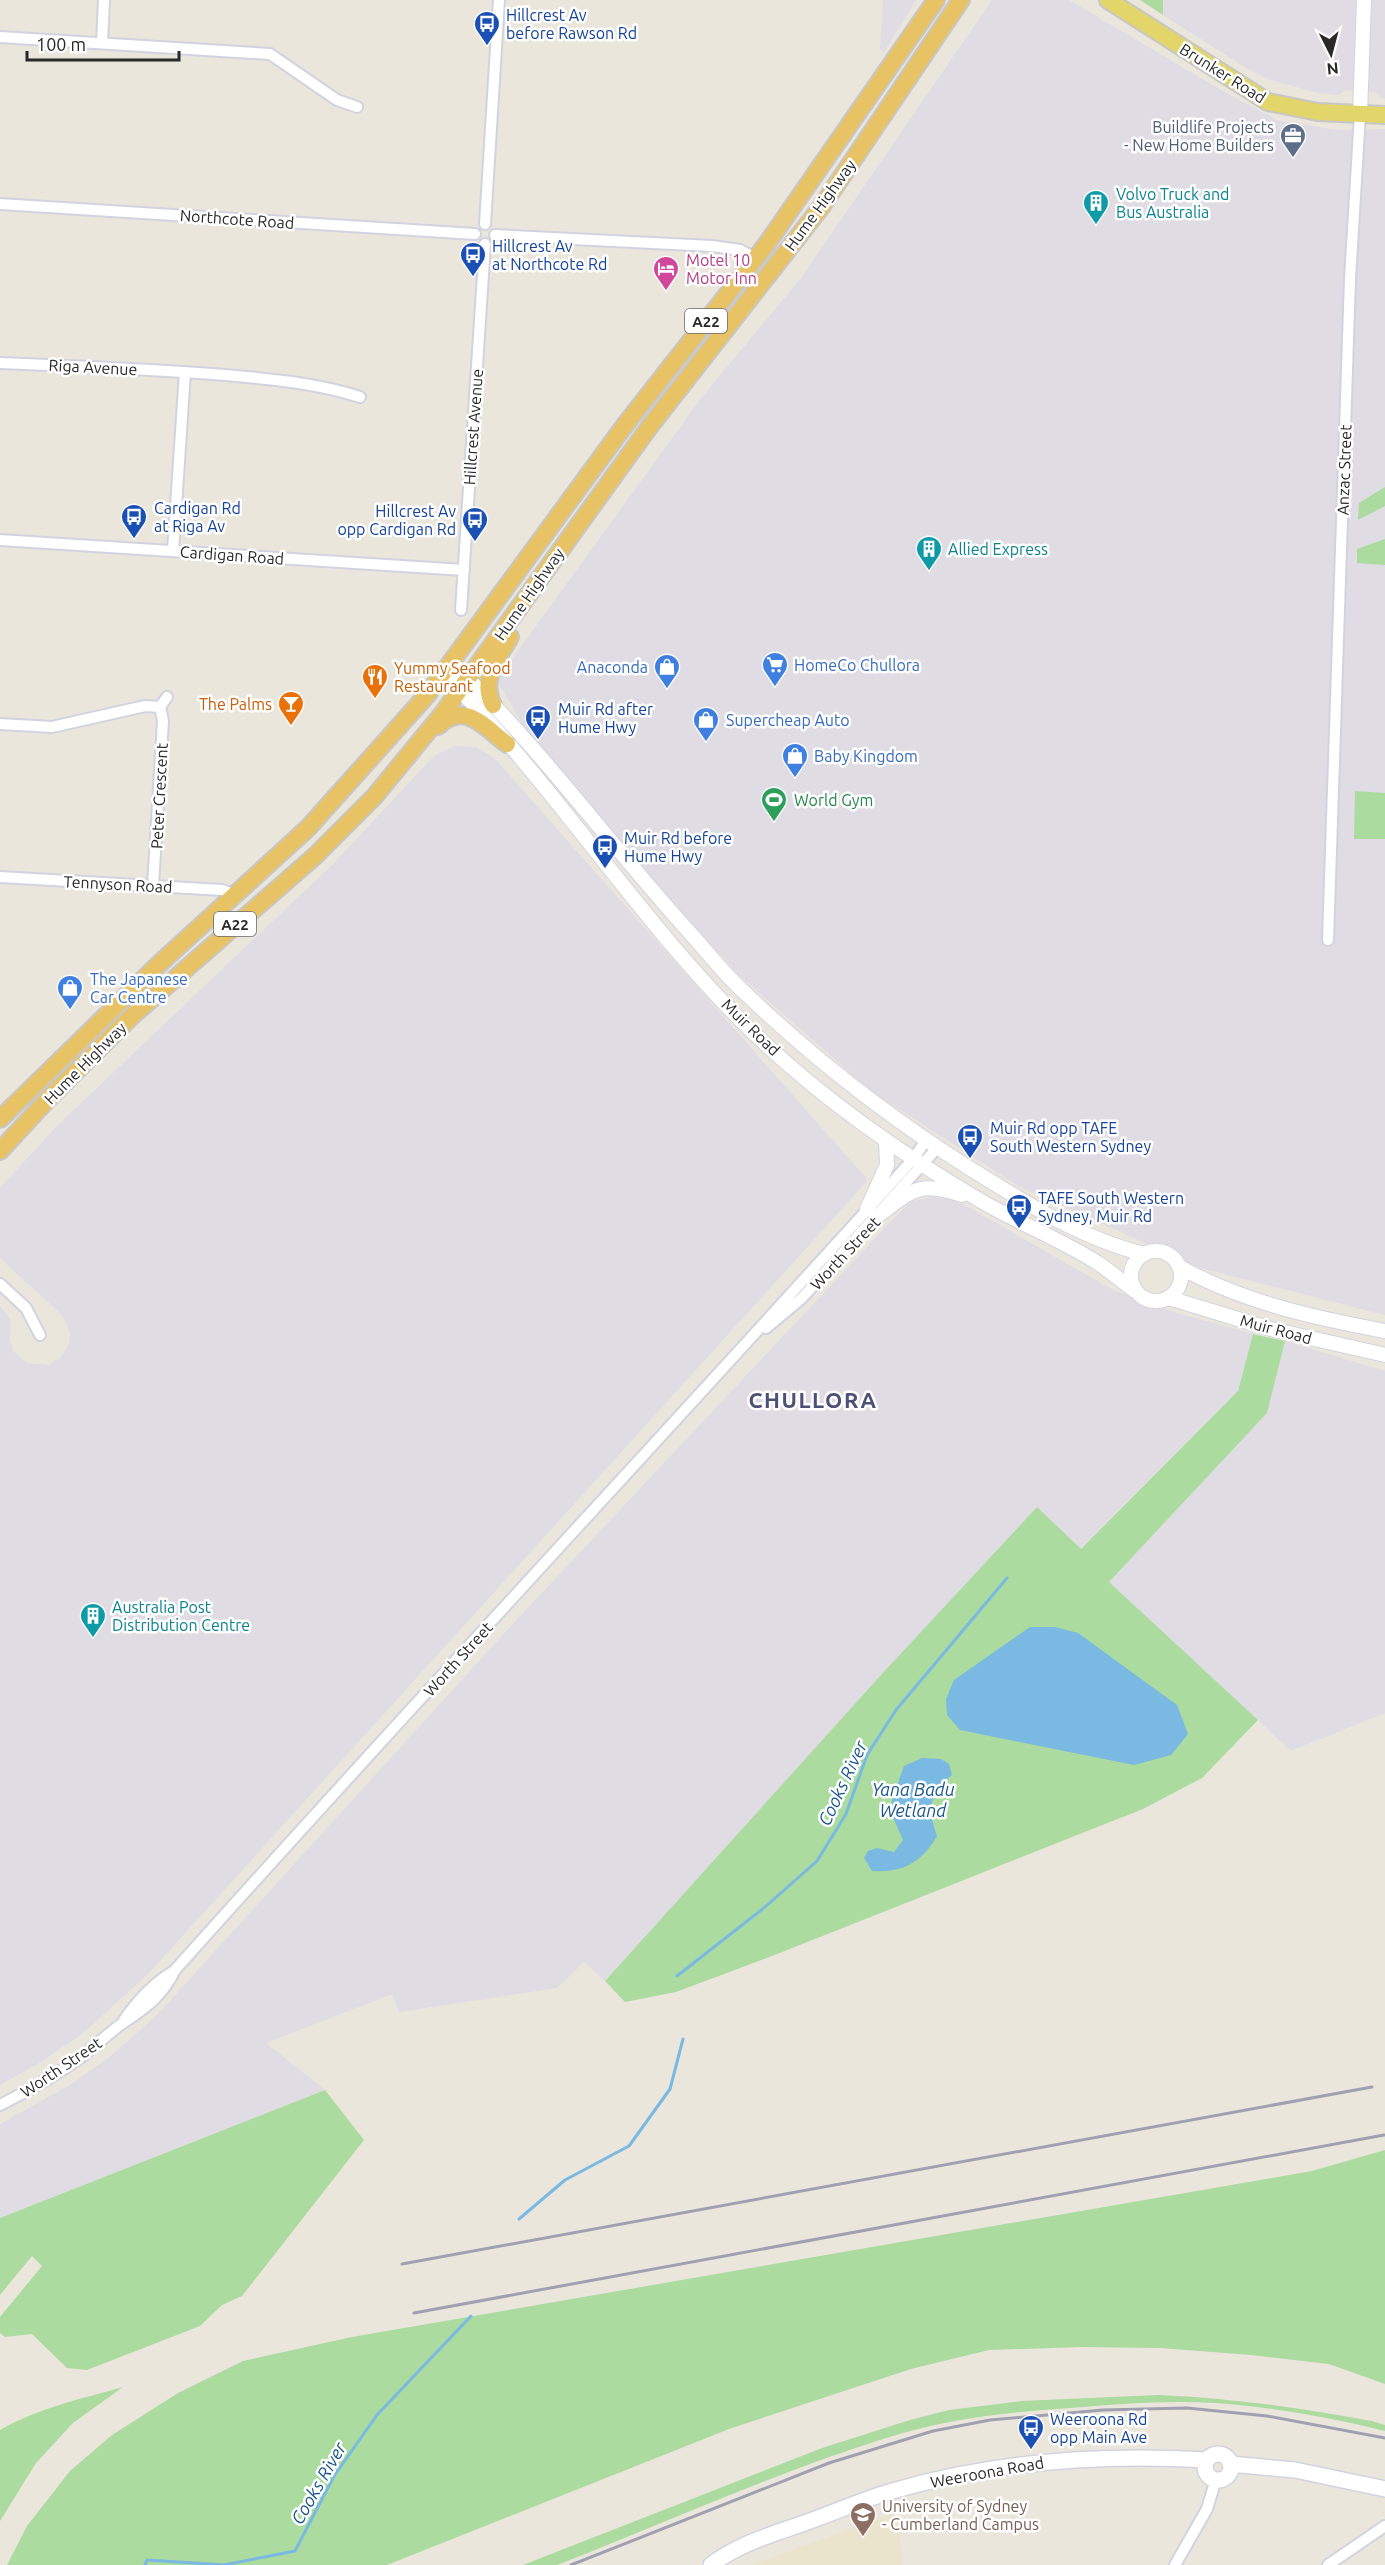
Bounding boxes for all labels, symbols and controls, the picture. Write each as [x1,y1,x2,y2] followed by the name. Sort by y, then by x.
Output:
[506,6,637,42] place label: Hillcrest Av before Rawson Rd
[472,9,502,47] bus stop icon: Hillcrest Av before Rawson Rd
[27,24,178,62] scale bar
[1301,24,1361,84] north arrow
[36,34,86,54] text: 100 m
[1177,39,1269,107] street label: Brunker Road
[1326,59,1339,78] text: N
[1124,118,1274,154] place label: Buildlife Projects - New Home Builders
[1278,121,1308,159] office icon: Buildlife Projects - New Home Builders
[781,156,859,254] street label: Hume Highway
[1116,185,1229,221] place label: Volvo Truck and Bus Australia
[1081,188,1111,226] building icon: Volvo Truck and Bus Australia
[179,206,295,232] street label: Northcote Road
[492,237,607,273] place label: Hillcrest Av at Northcote Rd
[458,240,488,278] bus stop icon: Hillcrest Av at Northcote Rd
[686,251,757,287] place label: Motel 10 Motor Inn
[651,254,681,292] hotel icon: Motel 10 Motor Inn
[685,309,727,333] road number: A22
[48,356,138,378] street label: Riga Avenue
[460,368,486,486] street label: Hillcrest Avenue
[1333,424,1355,516] street label: Anzac Street
[154,499,241,535] place label: Cardigan Rd at Riga Av
[119,502,149,540] bus stop icon: Cardigan Rd at Riga Av
[337,502,456,538] place label: Hillcrest Av opp Cardigan Rd
[460,505,490,543] bus stop icon: Hillcrest Av opp Cardigan Rd
[914,534,944,572] building icon: Allied Express
[948,540,1048,558] place label: Allied Express
[179,542,285,568] street label: Cardigan Road
[491,544,568,644] street label: Hume Highway
[760,650,790,688] supermarket icon: HomeCo Chullora
[652,652,682,690] shop icon: Anaconda
[794,656,920,674] place label: HomeCo Chullora
[577,658,648,676] place label: Anaconda
[394,659,511,695] place label: Yummy Seafood Restaurant
[360,662,390,700] restaurant icon: Yummy Seafood Restaurant
[276,689,306,727] bar icon: The Palms
[199,695,272,713] place label: The Palms
[558,700,653,736] place label: Muir Rd after Hume Hwy
[523,703,553,741] bus stop icon: Muir Rd after Hume Hwy
[691,705,721,743] shop icon: Supercheap Auto
[726,711,850,729] place label: Supercheap Auto
[780,741,810,779] shop icon: Baby Kingdom
[147,742,171,849] street label: Peter Crescent
[814,747,918,765] place label: Baby Kingdom
[759,785,789,823] sports icon: World Gym
[794,791,873,809] place label: World Gym
[624,829,732,865] place label: Muir Rd before Hume Hwy
[590,832,620,870] bus stop icon: Muir Rd before Hume Hwy
[63,872,173,896] street label: Tennyson Road
[214,912,256,936] road number: A22
[90,970,188,1006] place label: The Japanese Car Centre
[55,973,85,1011] shop icon: The Japanese Car Centre
[718,995,784,1059] street label: Muir Road
[40,1018,130,1108] street label: Hume Highway
[990,1119,1151,1155] place label: Muir Rd opp TAFE South Western Sydney
[955,1122,985,1160] bus stop icon: Muir Rd opp TAFE South Western Sydney
[1038,1189,1184,1225] place label: TAFE South Western Sydney, Muir Rd
[1004,1192,1034,1230] bus stop icon: TAFE South Western Sydney, Muir Rd
[806,1212,884,1293] street label: Worth Street
[1238,1311,1314,1347] street label: Muir Road
[748,1387,878,1412] district label: CHULLORA
[112,1598,250,1634] place label: Australia Post Distribution Centre
[78,1601,108,1639] building icon: Australia Post Distribution Centre
[420,1618,497,1700] street label: Worth Street
[814,1736,871,1829] water label: Cooks River
[871,1779,955,1820] water label: Yana Badu Wetland
[17,2033,105,2101] street label: Worth Street
[1050,2410,1147,2446] place label: Weeroona Rd opp Main Ave
[1016,2413,1046,2451] bus stop icon: Weeroona Rd opp Main Ave
[286,2437,350,2528] water label: Cooks River
[929,2453,1045,2491] street label: Weeroona Road
[882,2497,1039,2533] place label: University of Sydney - Cumberland Campus
[848,2500,878,2538] school or university icon: University of Sydney - Cumberland Campus

